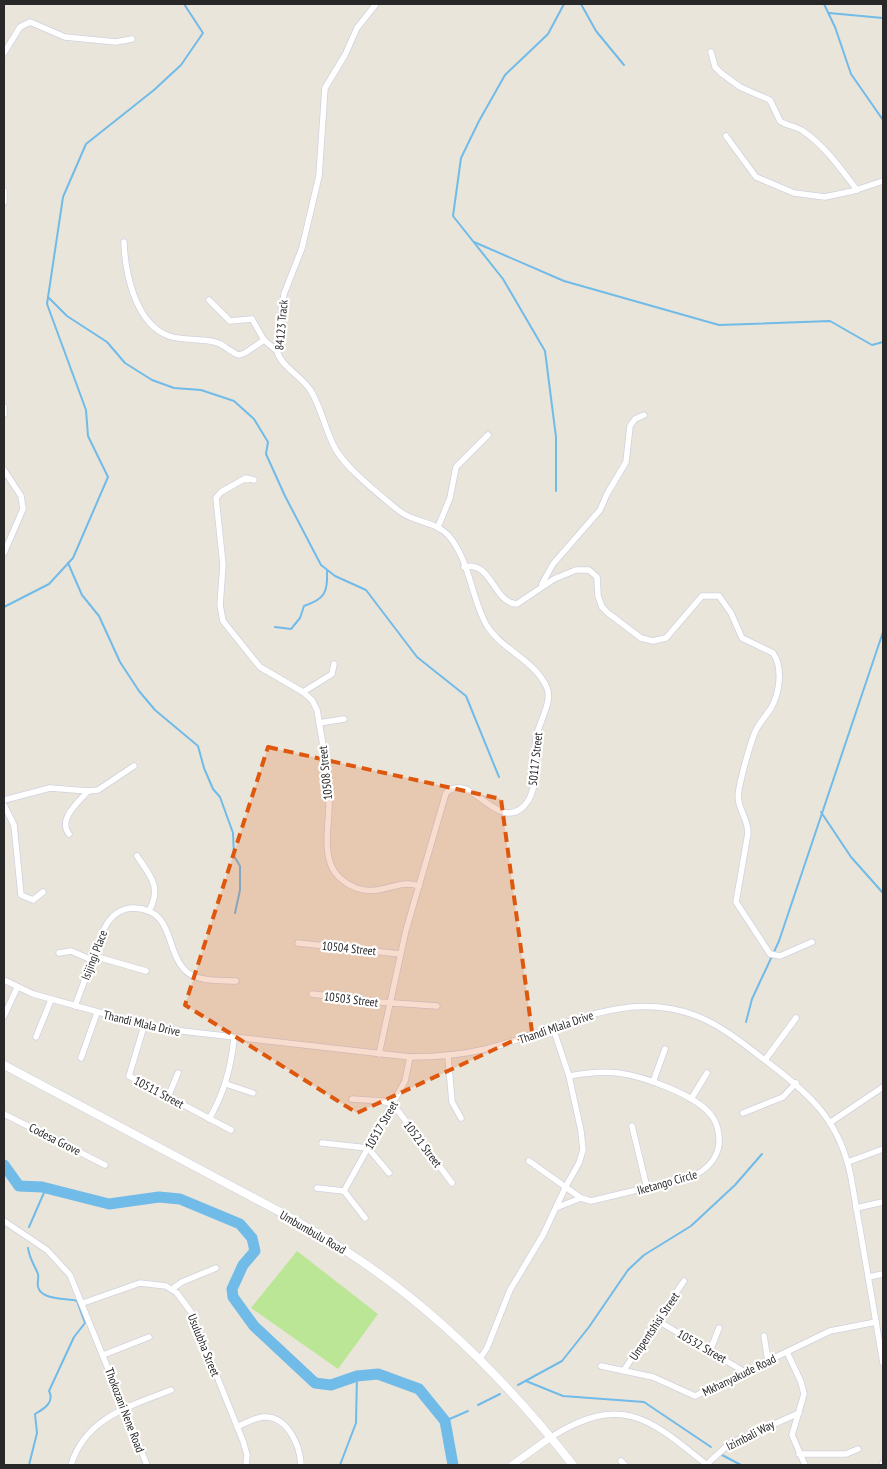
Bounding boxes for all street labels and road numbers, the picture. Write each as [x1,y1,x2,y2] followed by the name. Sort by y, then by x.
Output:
[271,299,291,351] street label: 84123 Track
[525,731,545,787] street label: 50117 Street
[315,744,335,801] street label: 10508 Street
[78,928,110,982] street label: Isijingi Place
[321,938,378,958] street label: 10504 Street
[323,988,380,1010] street label: 10503 Street
[102,1007,182,1039] street label: Thandi Mlala Drive
[517,1007,595,1047] street label: Thandi Mlala Drive
[131,1073,187,1112] street label: 10511 Street
[361,1097,401,1152] street label: 10517 Street
[401,1118,446,1171] street label: 10521 Street
[27,1120,83,1158] street label: Codesa Grove
[635,1166,699,1198] street label: Iketango Circle
[277,1207,349,1257] street label: Umbumbulu Road
[626,1289,683,1363] street label: Umpentshisi Street
[185,1311,224,1379] street label: Usulubha Street
[675,1326,730,1366] street label: 10532 Street
[700,1351,778,1399] street label: Mkhanyakude Road
[102,1365,148,1455] street label: Thokozani Nene Road
[723,1416,777,1454] street label: Izimbali Way

